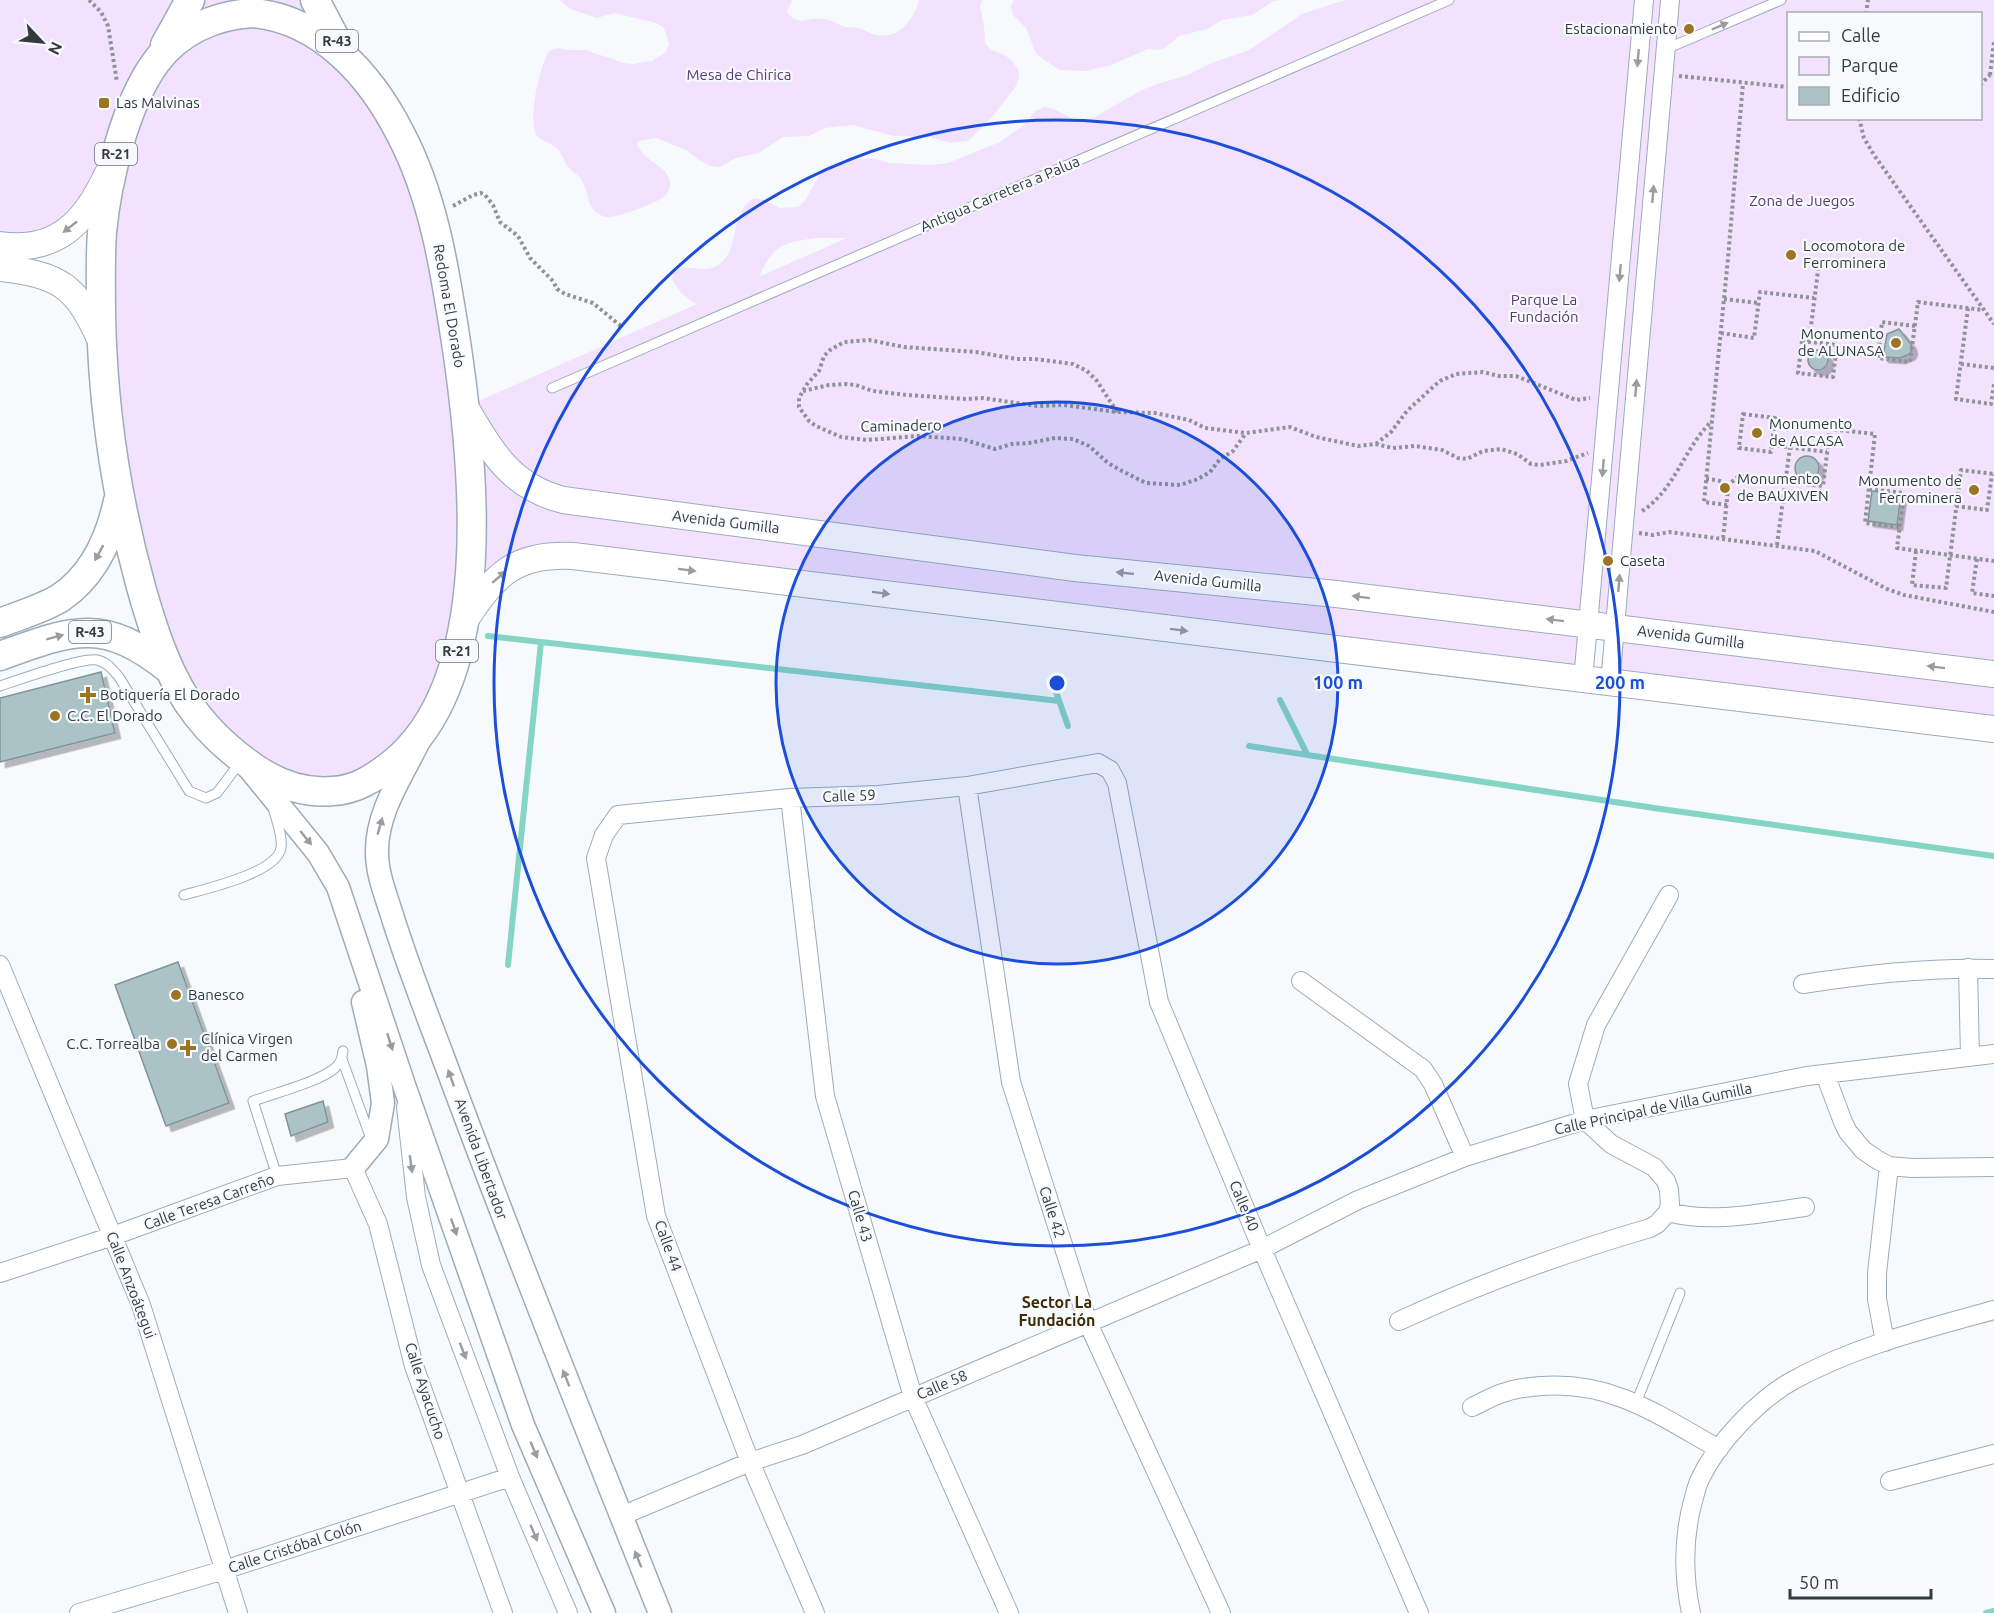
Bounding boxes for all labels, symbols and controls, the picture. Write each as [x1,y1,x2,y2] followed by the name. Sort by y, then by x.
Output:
[12,12,72,72] north arrow
[1787,12,1982,120] legend
[1565,20,1677,37] place label: Estacionamiento
[1711,21,1729,31] one-way arrow
[1682,22,1696,36] marker: Estacionamiento
[1841,25,1881,45] text: Calle
[316,30,358,52] road number: R-43
[45,39,66,58] text: N
[1633,49,1643,68] one-way arrow
[1841,55,1898,75] text: Parque
[687,66,791,83] park label: Mesa de Chirica
[1841,85,1900,105] text: Edificio
[116,94,200,111] place label: Las Malvinas
[97,96,111,110] marker: Las Malvinas
[95,143,137,165] road number: R-21
[917,152,1082,235] street label: Antigua Carretera a Palua
[1648,185,1658,204] one-way arrow
[1749,192,1855,209] park label: Zona de Juegos
[63,220,78,232] one-way arrow
[1803,237,1905,271] place label: Locomotora de Ferrominera
[430,243,469,369] street label: Redoma El Dorado
[1784,248,1798,262] marker: Locomotora de Ferrominera
[1615,264,1624,283] one-way arrow
[1509,291,1579,325] park label: Parque La Fundación
[1798,325,1884,359] place label: Monumento de ALUNASA
[1889,336,1903,350] marker: Monumento de ALUNASA
[1631,379,1641,398] one-way arrow
[1769,415,1852,449] place label: Monumento de ALCASA
[860,416,942,435] street label: Caminadero
[1750,426,1764,440] marker: Monumento de ALCASA
[1598,458,1608,477] one-way arrow
[1737,470,1829,504] place label: Monumento de BAUXIVEN
[1858,472,1962,506] place label: Monumento de Ferrominera
[1718,481,1732,495] marker: Monumento de BAUXIVEN
[1967,483,1981,497] marker: Monumento de Ferrominera
[671,506,781,537] street label: Avenida Gumilla
[94,545,104,562] one-way arrow
[1620,552,1665,569] place label: Caseta
[1601,554,1615,568] marker: Caseta
[678,565,697,575] one-way arrow
[1153,566,1263,595] street label: Avenida Gumilla
[1116,568,1135,578] one-way arrow
[491,571,506,584] one-way arrow
[1614,573,1624,592] one-way arrow
[872,588,891,598] one-way arrow
[1352,592,1371,602] one-way arrow
[1545,616,1564,625] one-way arrow
[69,621,111,643] road number: R-43
[1636,621,1746,652] street label: Avenida Gumilla
[1169,625,1188,635] one-way arrow
[46,632,64,641] one-way arrow
[436,640,478,662] road number: R-21
[1926,662,1945,671] one-way arrow
[1313,672,1363,692] text: 100 m
[1595,672,1645,692] text: 200 m
[1047,673,1067,693] centre of rings
[100,686,240,703] place label: Botiquería El Dorado
[81,688,95,702] marker: Botiquería El Dorado
[67,707,163,724] place label: C.C. El Dorado
[48,709,62,723] marker: C.C. El Dorado
[822,786,876,805] street label: Calle 59
[376,817,385,835] one-way arrow
[299,830,312,846] one-way arrow
[188,986,244,1003] place label: Banesco
[169,988,183,1002] marker: Banesco
[201,1030,293,1064] place label: Clínica Virgen del Carmen
[386,1033,396,1051] one-way arrow
[66,1035,160,1052] place label: C.C. Torrealba
[165,1037,179,1051] marker: C.C. Torrealba
[179,1039,197,1057] marker: Clínica Virgen del Carmen
[446,1069,455,1087] one-way arrow
[1552,1079,1753,1138] street label: Calle Principal de Villa Gumilla
[452,1096,511,1222] street label: Avenida Libertador
[407,1154,416,1173] one-way arrow
[141,1170,277,1233] street label: Calle Teresa Carreño
[1226,1178,1263,1234] street label: Calle 40
[1036,1184,1069,1240] street label: Calle 42
[845,1188,876,1244] street label: Calle 43
[449,1218,459,1236] one-way arrow
[651,1218,686,1274] street label: Calle 44
[103,1229,160,1341] street label: Calle Anzoátegui
[1019,1293,1095,1329] district label: Sector La Fundación
[402,1340,449,1441] street label: Calle Ayacucho
[459,1342,469,1360] one-way arrow
[914,1366,970,1403] street label: Calle 58
[561,1368,571,1386] one-way arrow
[529,1441,539,1459] one-way arrow
[226,1517,364,1576] street label: Calle Cristóbal Colón
[529,1524,539,1542] one-way arrow
[633,1549,643,1567] one-way arrow
[1790,1562,1931,1600] scale bar
[1799,1572,1839,1592] text: 50 m

